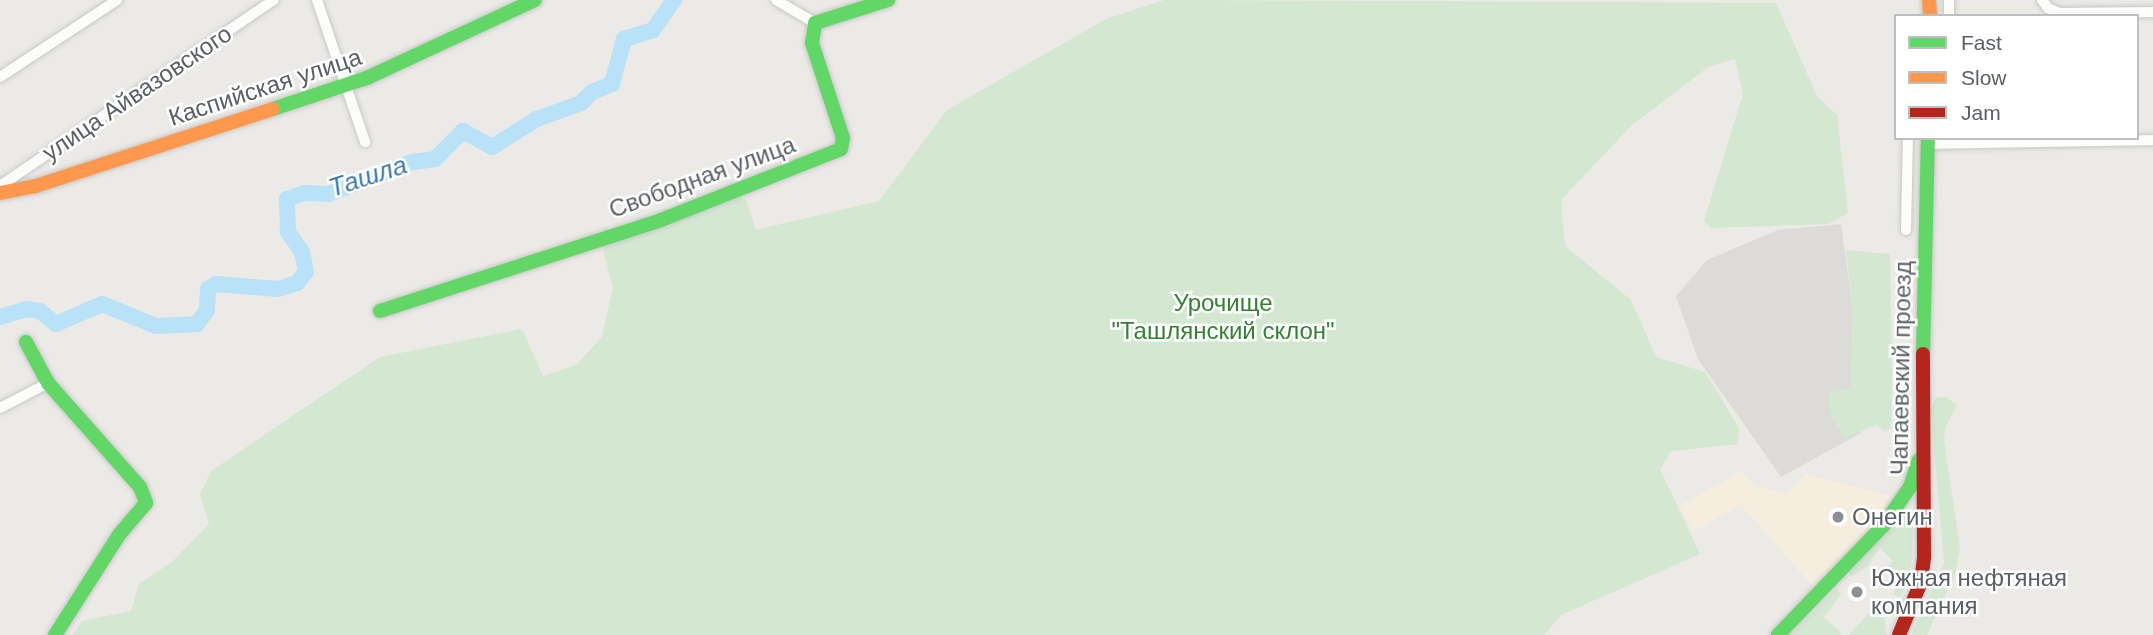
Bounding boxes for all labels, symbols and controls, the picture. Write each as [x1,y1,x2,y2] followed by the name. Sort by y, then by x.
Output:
[1894,14,2139,140] legend
[37,19,237,167] street label: улица Айвазовского
[1961,31,2002,54] text: Fast
[165,42,365,132] street label: Каспийская улица
[1961,66,2007,89] text: Slow
[1961,101,2001,124] text: Jam
[605,130,799,224] street label: Свободная улица
[325,150,411,204] water label: Ташла
[1885,261,1917,475] street label: Чапаевский проезд
[1111,289,1335,345] park label: Урочище "Ташлянский склон"
[1852,503,1933,531] place label: Онегин
[1830,509,1846,525] marker: Онегин
[1871,564,2067,620] place label: Южная нефтяная компания
[1849,584,1865,600] marker: Южная нефтяная компания

